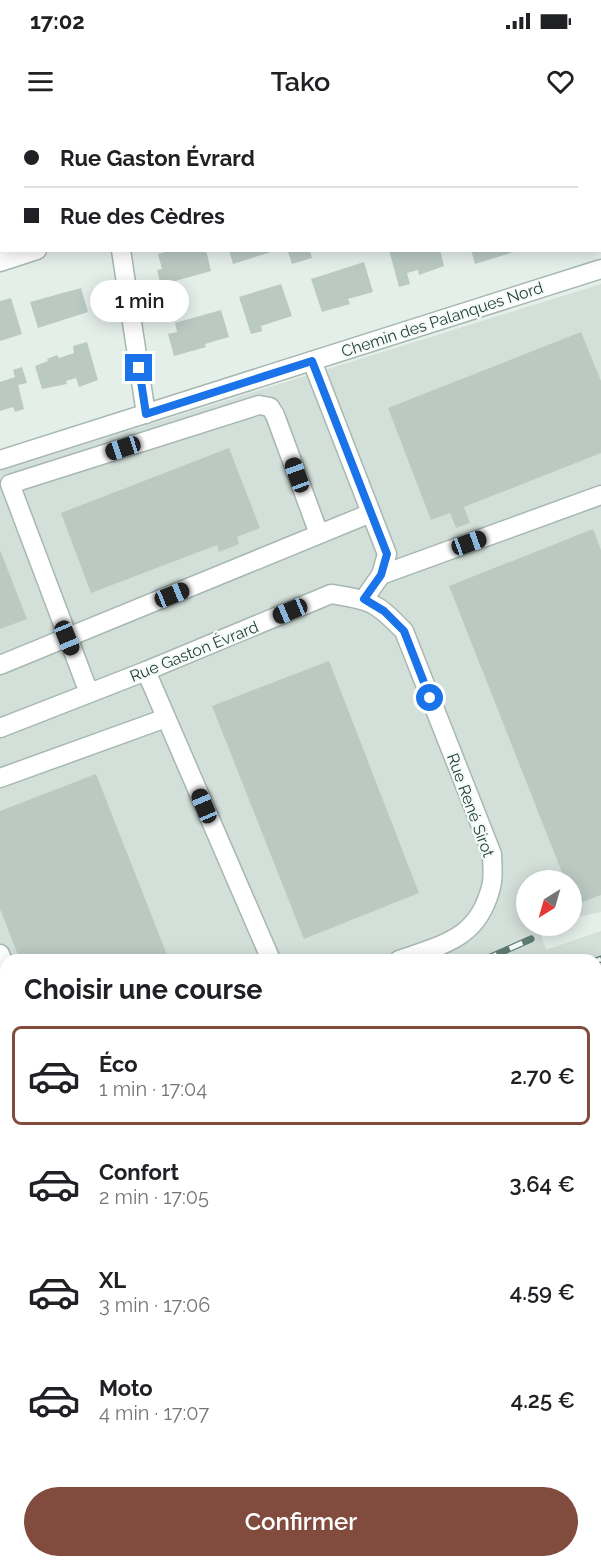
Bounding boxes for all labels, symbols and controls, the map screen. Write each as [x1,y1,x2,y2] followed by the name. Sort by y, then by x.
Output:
[30,8,85,34] text: 17:02
[24,65,57,98] icon: menu
[544,65,577,98] icon: heart
[271,66,330,97] text: Tako
[60,145,255,171] text: Rue Gaston Évrard
[60,203,225,229] text: Rue des Cèdres
[339,278,546,361] street label: Chemin des Palanques Nord
[90,281,188,323] callout: 1 min
[115,289,164,313] text: 1 min
[125,354,152,381] route end
[103,434,143,462] car
[282,455,312,495] car
[449,528,489,558] car
[152,580,192,610] car
[270,596,310,626] car
[127,616,261,686] street label: Rue Gaston Évrard
[52,618,82,658] car
[416,684,443,711] route start
[443,751,498,860] street label: Rue René Sirot
[189,786,219,826] car
[516,870,582,936] north arrow
[516,870,582,936] map controls
[24,974,262,1005] text: Choisir une course
[27,1049,81,1103] icon: car
[99,1051,138,1077] text: Éco
[510,1063,575,1089] text: 2.70 €
[99,1077,207,1101] text: 1 min · 17:04
[27,1157,81,1211] icon: car
[99,1159,179,1185] text: Confort
[510,1171,575,1197] text: 3.64 €
[99,1185,209,1209] text: 2 min · 17:05
[27,1265,81,1319] icon: car
[99,1267,126,1293] text: XL
[510,1279,575,1305] text: 4.59 €
[99,1293,210,1317] text: 3 min · 17:06
[27,1373,81,1427] icon: car
[99,1375,153,1401] text: Moto
[511,1387,575,1413] text: 4.25 €
[99,1401,209,1425] text: 4 min · 17:07
[24,1487,578,1556] button: Confirmer

